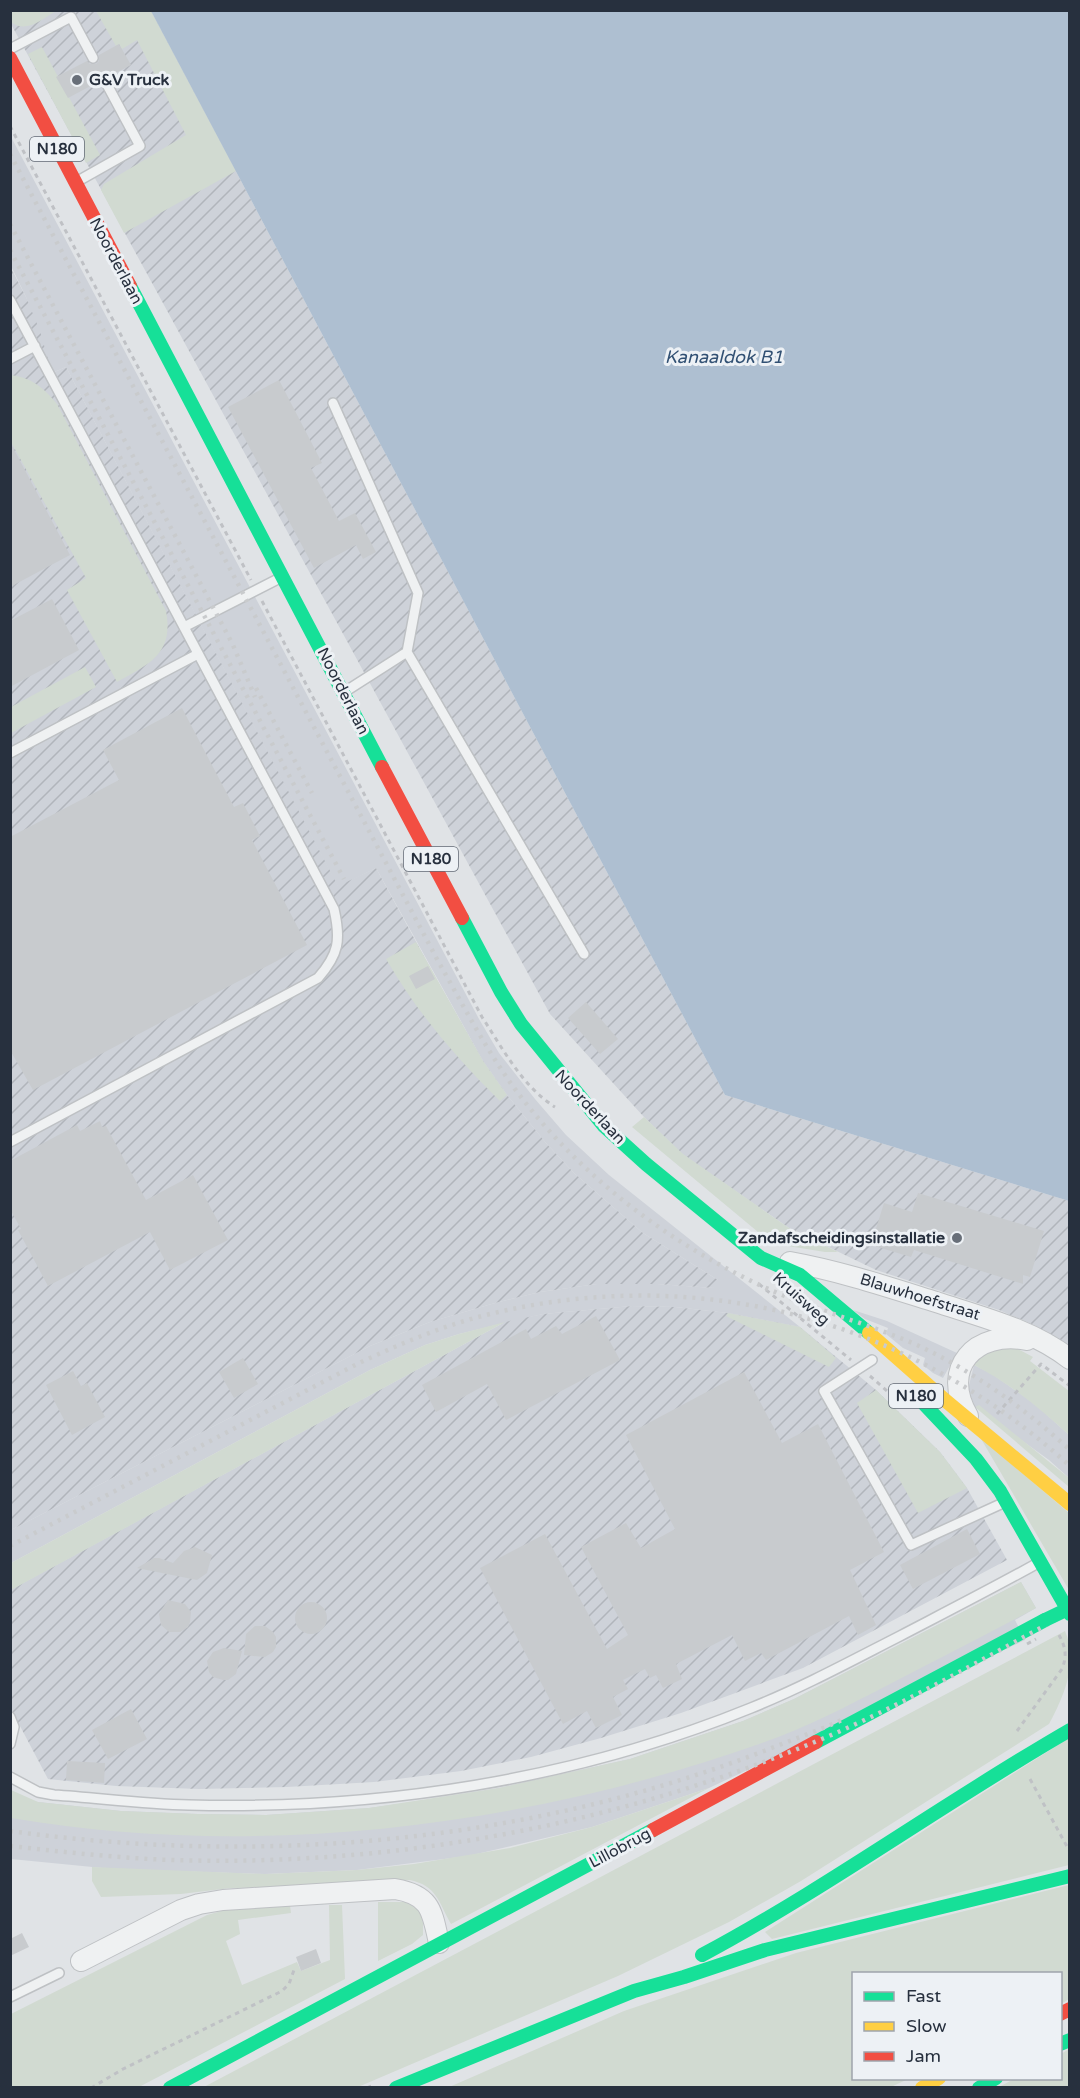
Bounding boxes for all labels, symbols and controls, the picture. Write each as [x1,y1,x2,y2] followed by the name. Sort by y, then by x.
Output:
[89,70,170,90] place label: G&V Truck
[70,73,84,87] marker: G&V Truck
[30,137,84,161] road number: N180
[85,214,147,308] street label: Noorderlaan
[665,346,783,368] water label: Kanaaldok B1
[313,644,373,738] street label: Noorderlaan
[404,847,458,871] road number: N180
[550,1065,630,1149] street label: Noorderlaan
[738,1228,945,1248] place label: Zandafscheidingsinstallatie
[950,1231,964,1245] marker: Zandafscheidingsinstallatie
[768,1268,834,1330] street label: Kruisweg
[857,1269,983,1325] street label: Blauwhoefstraat
[889,1384,943,1408] road number: N180
[586,1823,654,1873] street label: Lillobrug
[852,1972,1062,2080] legend
[906,1985,941,2007] text: Fast
[906,2015,947,2037] text: Slow
[906,2045,941,2067] text: Jam

